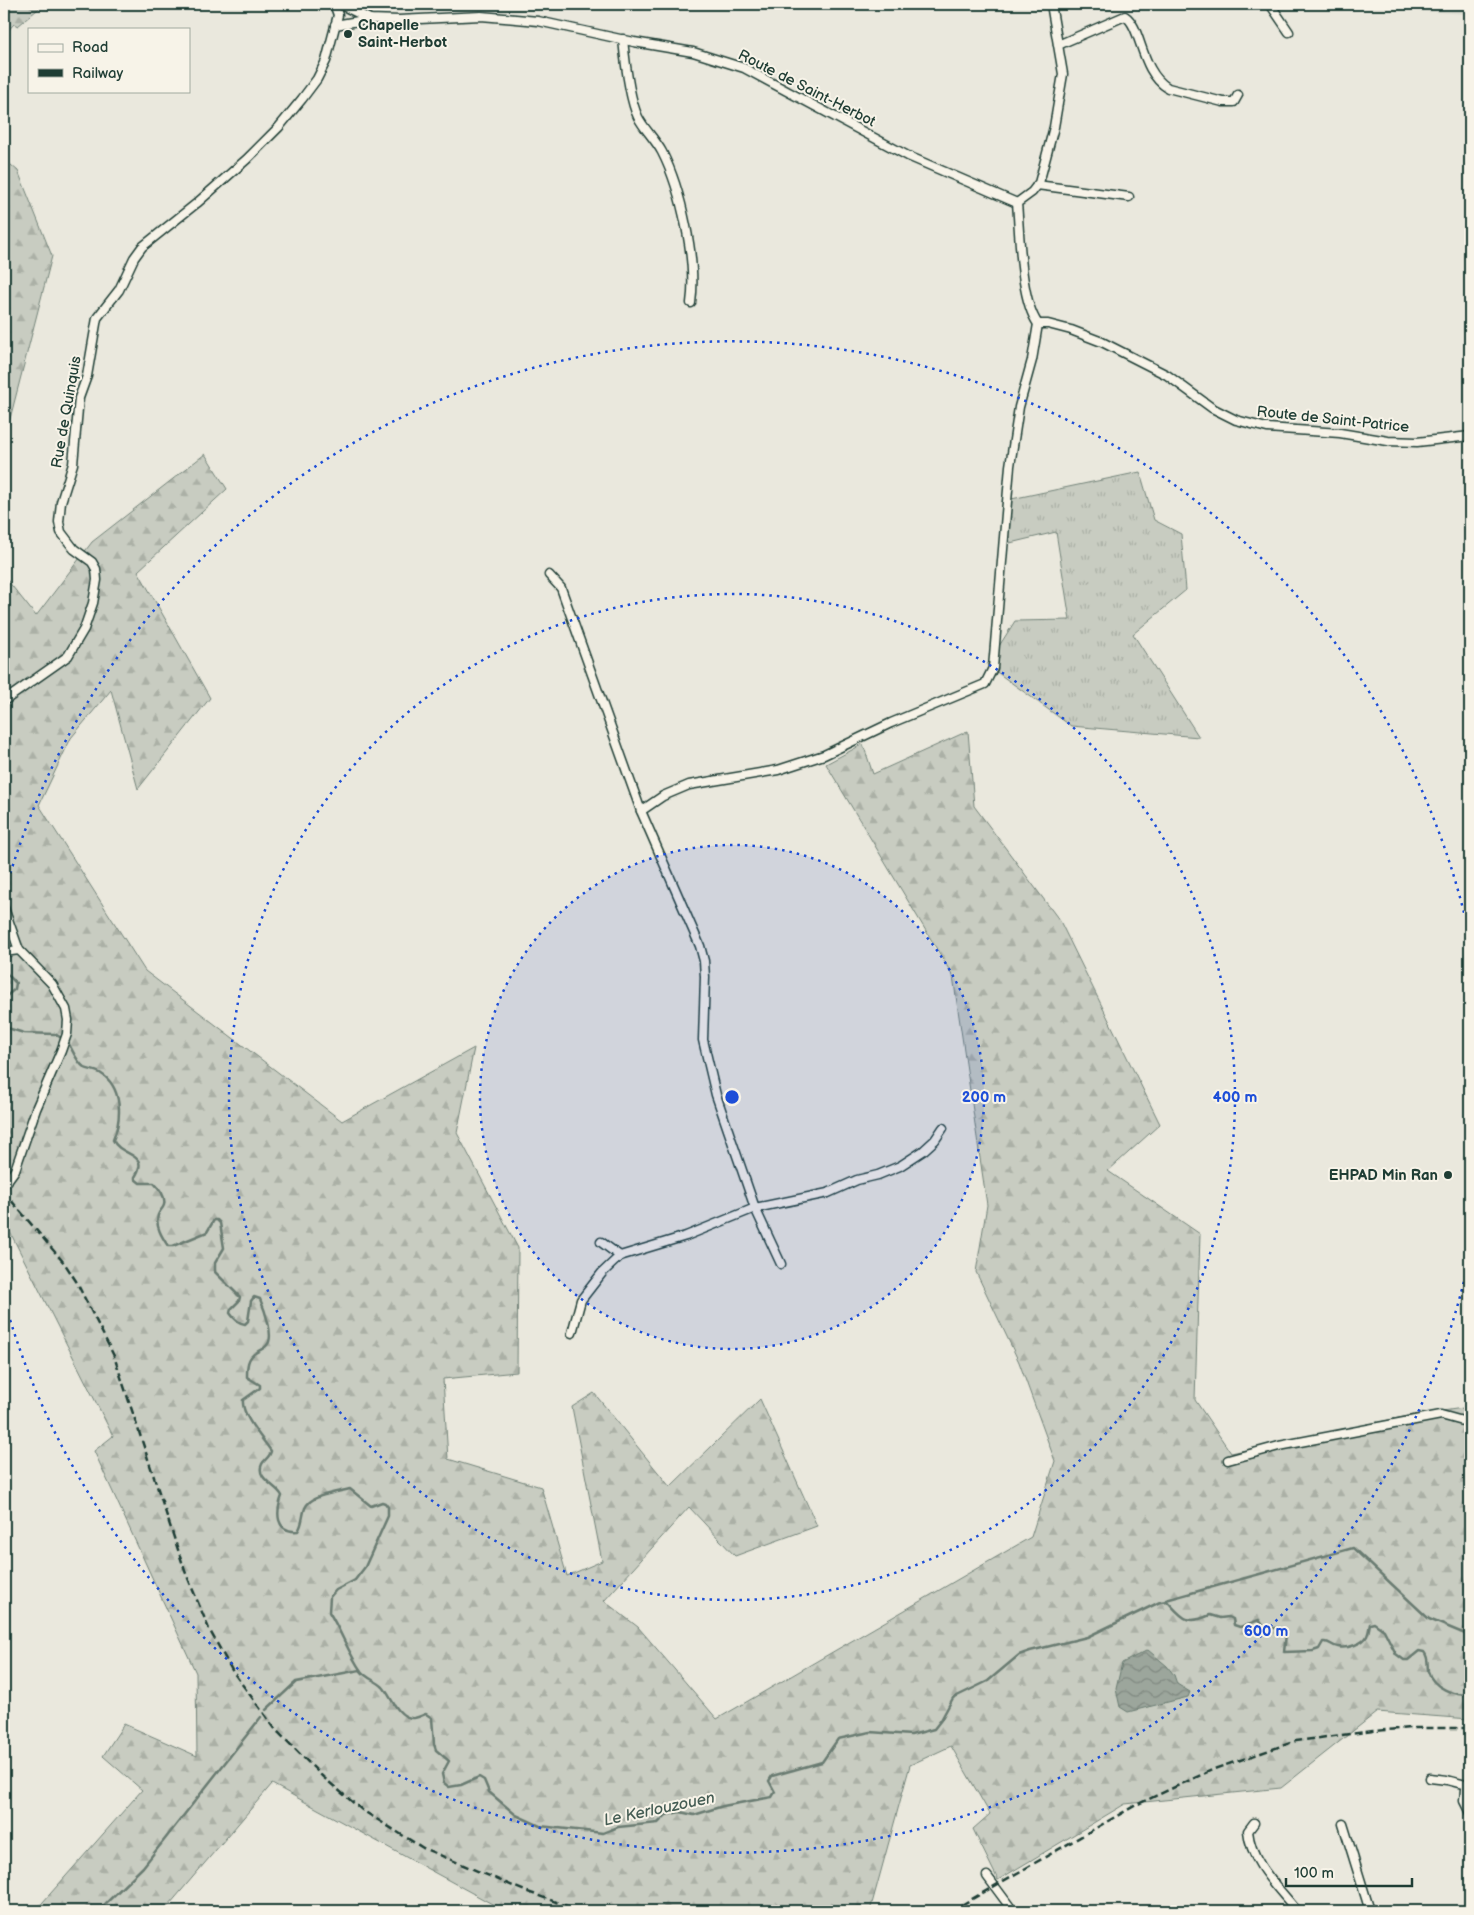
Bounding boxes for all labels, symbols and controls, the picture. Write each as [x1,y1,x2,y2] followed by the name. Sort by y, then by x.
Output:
[358,16,447,52] place label: Chapelle Saint-Herbot
[28,28,190,92] legend
[342,28,354,40] marker: Chapelle Saint-Herbot
[72,38,108,57] text: Road
[735,45,879,132] street label: Route de Saint-Herbot
[72,64,123,83] text: Railway
[47,354,86,470] street label: Rue de Quinquis
[1256,402,1410,437] street label: Route de Saint-Patrice
[723,1088,741,1106] centre of rings
[962,1088,1006,1107] text: 200 m
[1213,1088,1257,1107] text: 400 m
[1329,1166,1438,1185] place label: EHPAD Min Ran
[1442,1169,1454,1181] marker: EHPAD Min Ran
[1244,1622,1289,1641] text: 600 m
[602,1788,717,1831] water label: Le Kerlouzouen
[1286,1855,1413,1887] scale bar
[1294,1864,1334,1883] text: 100 m

